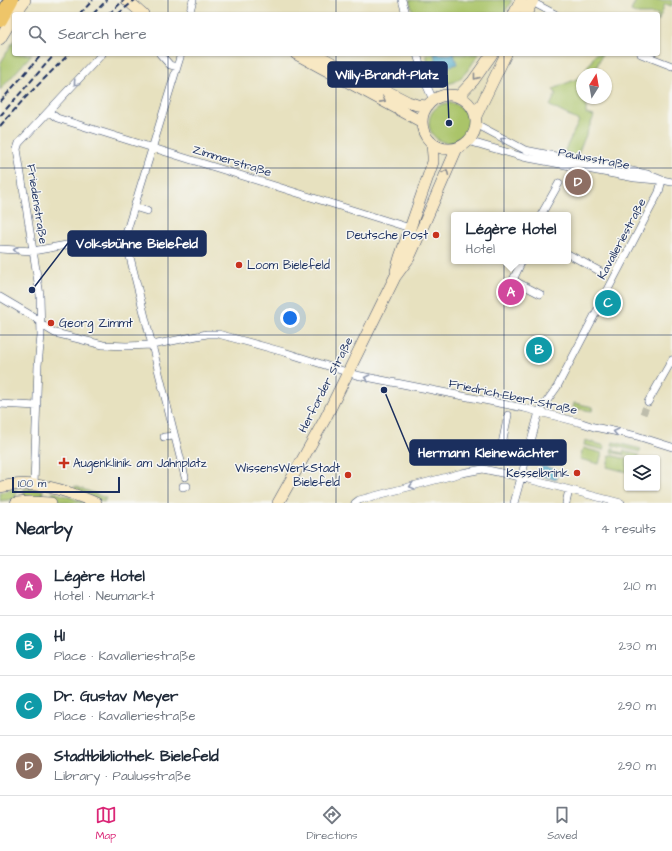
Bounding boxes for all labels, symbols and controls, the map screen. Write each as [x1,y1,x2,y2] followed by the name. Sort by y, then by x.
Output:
[12,12,660,56] search box
[26,23,48,45] icon: search
[58,24,147,45] text: Search here
[328,62,447,87] callout: Willy-Brandt-Platz
[334,66,439,85] text: Willy-Brandt-Platz
[576,68,612,104] north arrow
[474,72,481,79] one-way arrow
[73,78,81,86] one-way arrow
[379,95,386,103] one-way arrow
[500,137,507,144] one-way arrow
[190,141,274,181] street label: Zimmerstraße
[557,144,632,174] street label: Paulusstraße
[22,163,52,246] street label: Friedenstraße
[565,167,591,197] pin: D
[442,169,450,176] one-way arrow
[593,195,651,283] street label: Kavalleriestraße
[451,212,571,264] popup
[466,219,556,240] text: Légère Hotel
[347,227,428,244] place label: Deutsche Post
[431,230,441,240] marker: Deutsche Post
[68,231,206,256] callout: Volksbühne Bielefeld
[75,235,198,253] text: Volksbühne Bielefeld
[466,240,495,258] text: Hotel
[13,246,19,255] one-way arrow
[247,257,330,274] place label: Loom Bielefeld
[234,260,244,270] marker: Loom Bielefeld
[498,277,524,307] pin: A
[595,288,621,318] pin: C
[280,308,300,328] your location
[59,315,133,333] place label: Georg Zimmt
[46,318,56,328] marker: Georg Zimmt
[295,334,358,436] street label: Herforder Straße
[526,335,552,365] pin: B
[364,374,371,382] one-way arrow
[447,375,579,419] street label: Friedrich-Ebert-Straße
[613,428,619,436] one-way arrow
[410,440,566,465] callout: Hermann Kleinewächter
[418,444,559,462] text: Hermann Kleinewächter
[73,455,207,473] place label: Augenklinik am Jahnplatz
[624,455,660,491] map controls
[624,455,660,491] button: layers
[58,457,70,469] marker: Augenklinik am Jahnplatz
[235,460,340,491] place label: WissensWerkStadt Bielefeld
[506,465,570,482] place label: Kesselbrink
[572,468,582,478] marker: Kesselbrink
[343,470,353,480] marker: WissensWerkStadt Bielefeld
[12,475,120,494] scale bar
[18,476,46,491] text: 100 m
[408,481,415,490] one-way arrow
[16,517,73,541] text: Nearby
[601,520,656,538] text: 4 results
[54,566,145,587] text: Légère Hotel
[25,577,33,595] text: A
[623,577,656,595] text: 210 m
[54,587,155,605] text: Hotel · Neumarkt
[54,626,65,647] text: H1
[24,637,34,655] text: B
[618,637,656,655] text: 230 m
[54,647,195,665] text: Place · Kavalleriestraße
[54,686,178,707] text: Dr. Gustav Meyer
[24,697,34,715] text: C
[618,697,656,715] text: 290 m
[54,707,195,725] text: Place · Kavalleriestraße
[54,746,219,767] text: Stadtbibliothek Bielefeld
[25,757,33,775] text: D
[618,757,656,775] text: 290 m
[54,767,191,785] text: Library · Paulusstraße
[95,804,117,843] tab: Map
[306,804,358,843] tab: Directions
[547,804,577,843] tab: Saved

